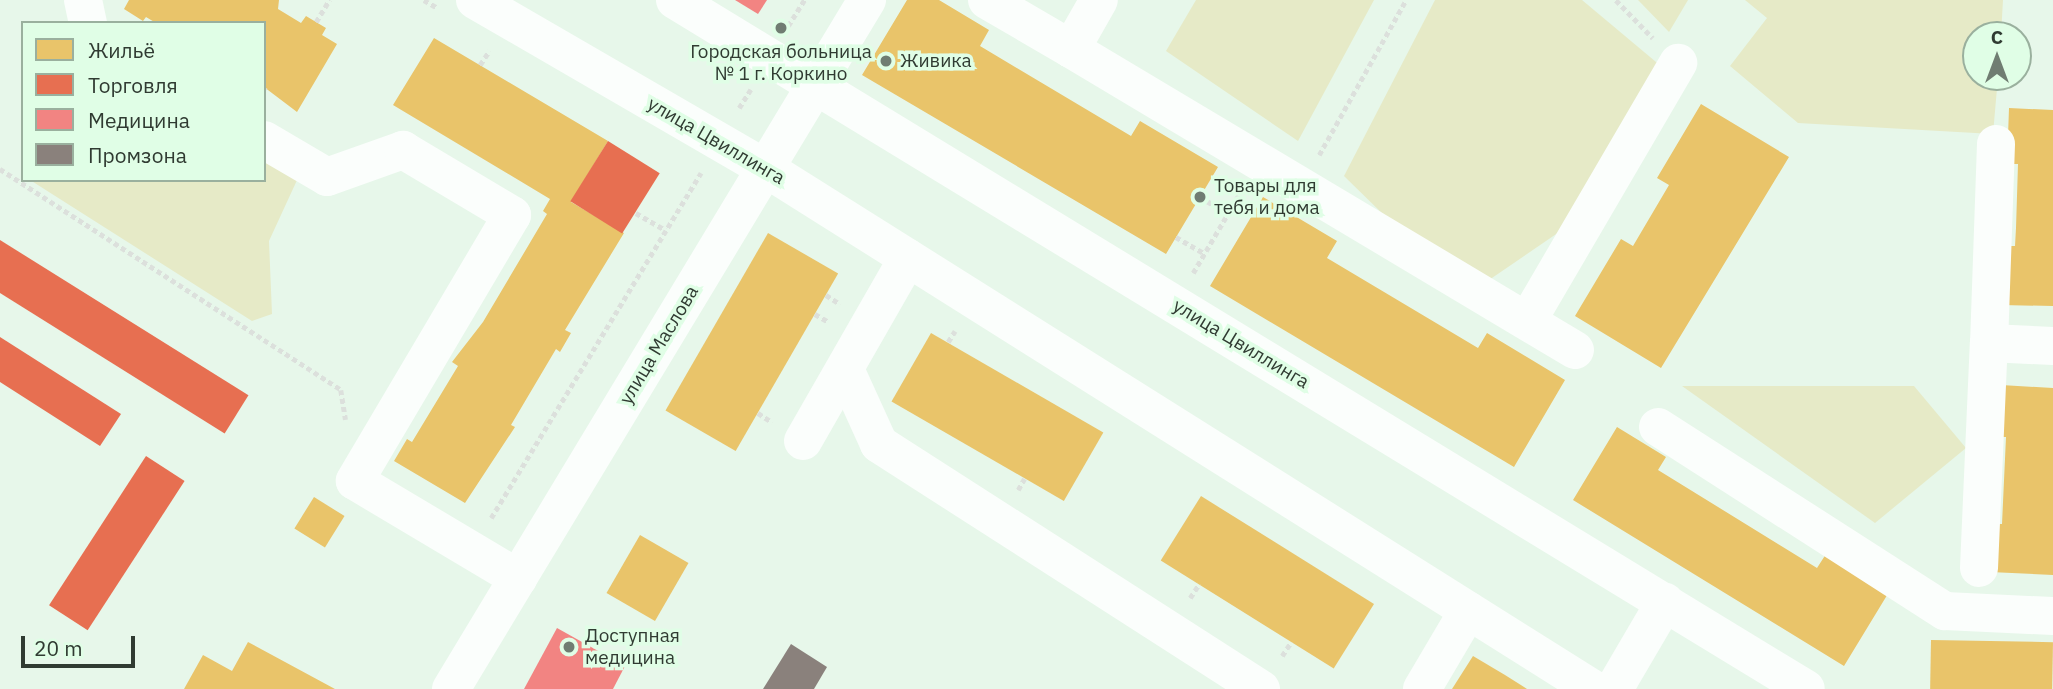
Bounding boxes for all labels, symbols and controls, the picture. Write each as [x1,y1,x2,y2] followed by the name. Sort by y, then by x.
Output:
[771,18,791,38] marker: Городская больница № 1 г. Коркино
[21,21,266,182] legend
[1962,21,2032,91] north arrow
[1991,25,2003,49] text: С
[88,36,155,64] text: Жильё
[690,41,872,85] place label: Городская больница № 1 г. Коркино
[900,50,972,72] place label: Живика
[878,53,894,69] marker: Живика
[88,71,178,99] text: Торговля
[643,92,789,190] street label: улица Цвиллинга
[88,106,190,134] text: Медицина
[88,141,187,169] text: Промзона
[1214,175,1320,219] place label: Товары для тебя и дома
[1192,189,1208,205] marker: Товары для тебя и дома
[615,282,703,408] street label: улица Маслова
[1169,294,1313,394] street label: улица Цвиллинга
[24,622,138,666] scale bar
[585,625,680,669] place label: Доступная медицина
[34,634,83,662] text: 20 m
[559,637,579,657] marker: Доступная медицина

